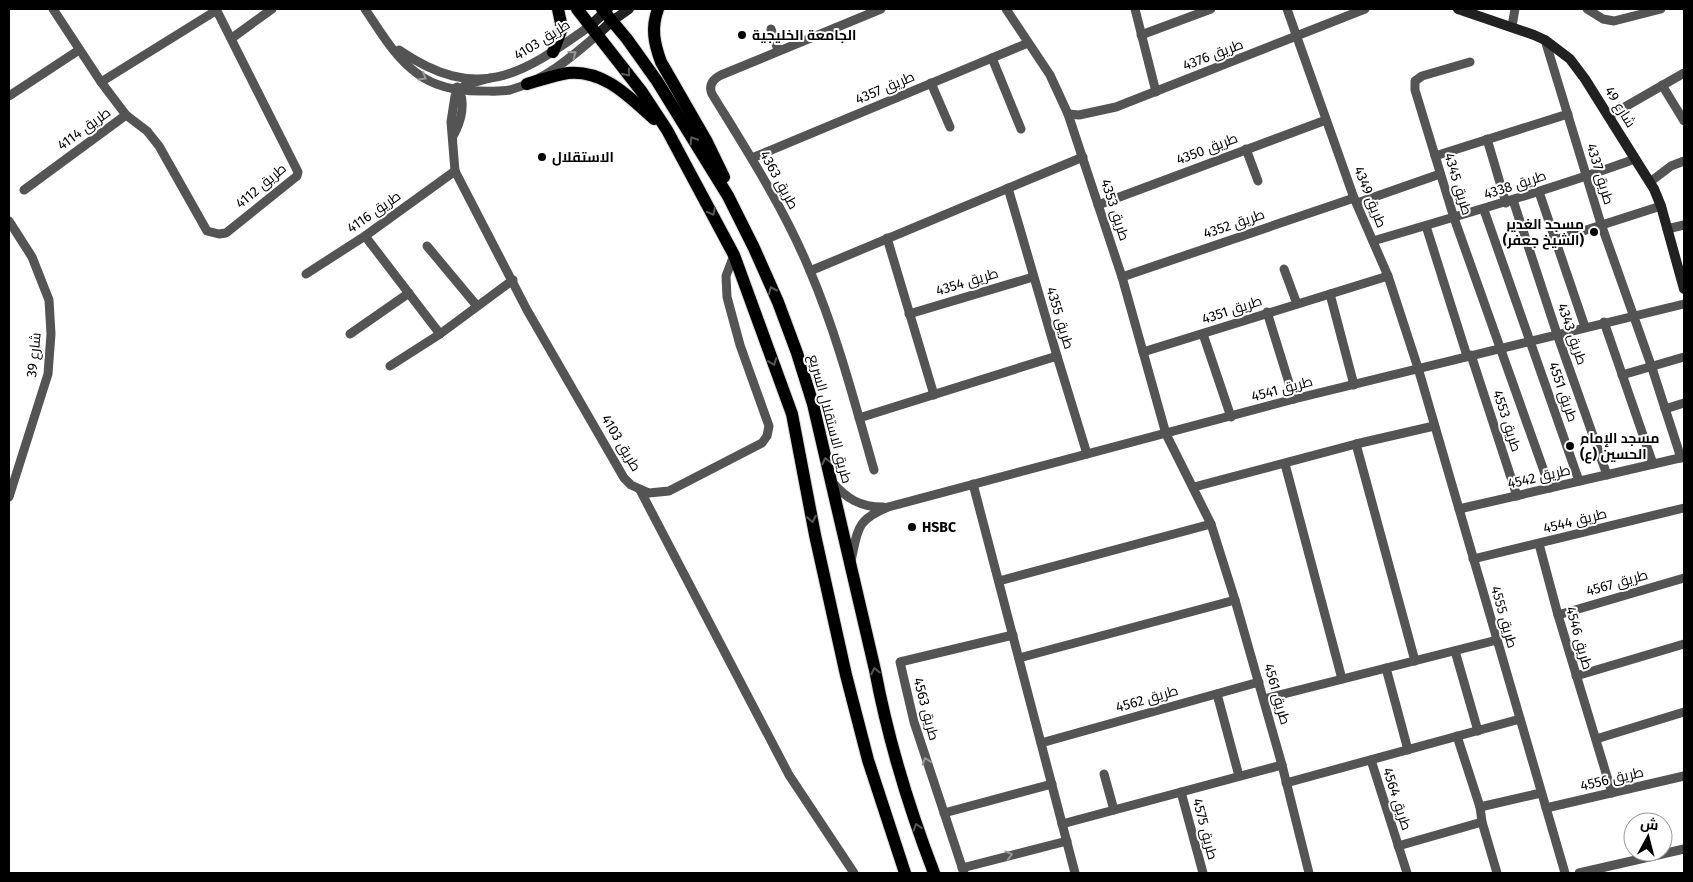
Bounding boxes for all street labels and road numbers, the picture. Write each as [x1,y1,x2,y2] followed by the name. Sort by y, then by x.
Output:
[511,16,573,64] street label: طريق 4103
[1180,36,1246,74] street label: طريق 4376
[853,68,917,108] street label: طريق 4357
[1601,83,1639,131] street label: شارع 49
[54,104,114,154] street label: طريق 4114
[1174,129,1240,169] street label: طريق 4350
[1583,141,1617,207] street label: طريق 4337
[756,148,802,212] street label: طريق 4363
[1440,151,1476,217] street label: طريق 4345
[232,160,290,212] street label: طريق 4112
[1350,164,1390,230] street label: طريق 4349
[1482,167,1548,203] street label: طريق 4338
[1097,177,1133,243] street label: طريق 4353
[344,187,404,237] street label: طريق 4116
[1201,206,1267,242] street label: طريق 4352
[934,264,1000,300] street label: طريق 4354
[1043,285,1077,351] street label: طريق 4355
[1200,292,1264,328] street label: طريق 4351
[1554,301,1590,367] street label: طريق 4343
[23,332,45,378] street label: شارع 39
[805,353,855,485] street label: طريق الاستقلال السريع
[1545,360,1581,424] street label: طريق 4551
[1250,373,1314,405] street label: طريق 4541
[1489,388,1525,454] street label: طريق 4553
[597,412,645,474] street label: طريق 4103
[1506,462,1572,492] street label: طريق 4542
[1541,505,1609,537] street label: طريق 4544
[1584,566,1650,600] street label: طريق 4567
[1487,584,1521,650] street label: طريق 4555
[1562,604,1596,672] street label: طريق 4546
[1260,661,1294,727] street label: طريق 4561
[909,676,943,742] street label: طريق 4563
[1114,682,1180,716] street label: طريق 4562
[1579,763,1645,795] street label: طريق 4556
[1379,765,1415,833] street label: طريق 4564
[1189,797,1221,861] street label: طريق 4575

